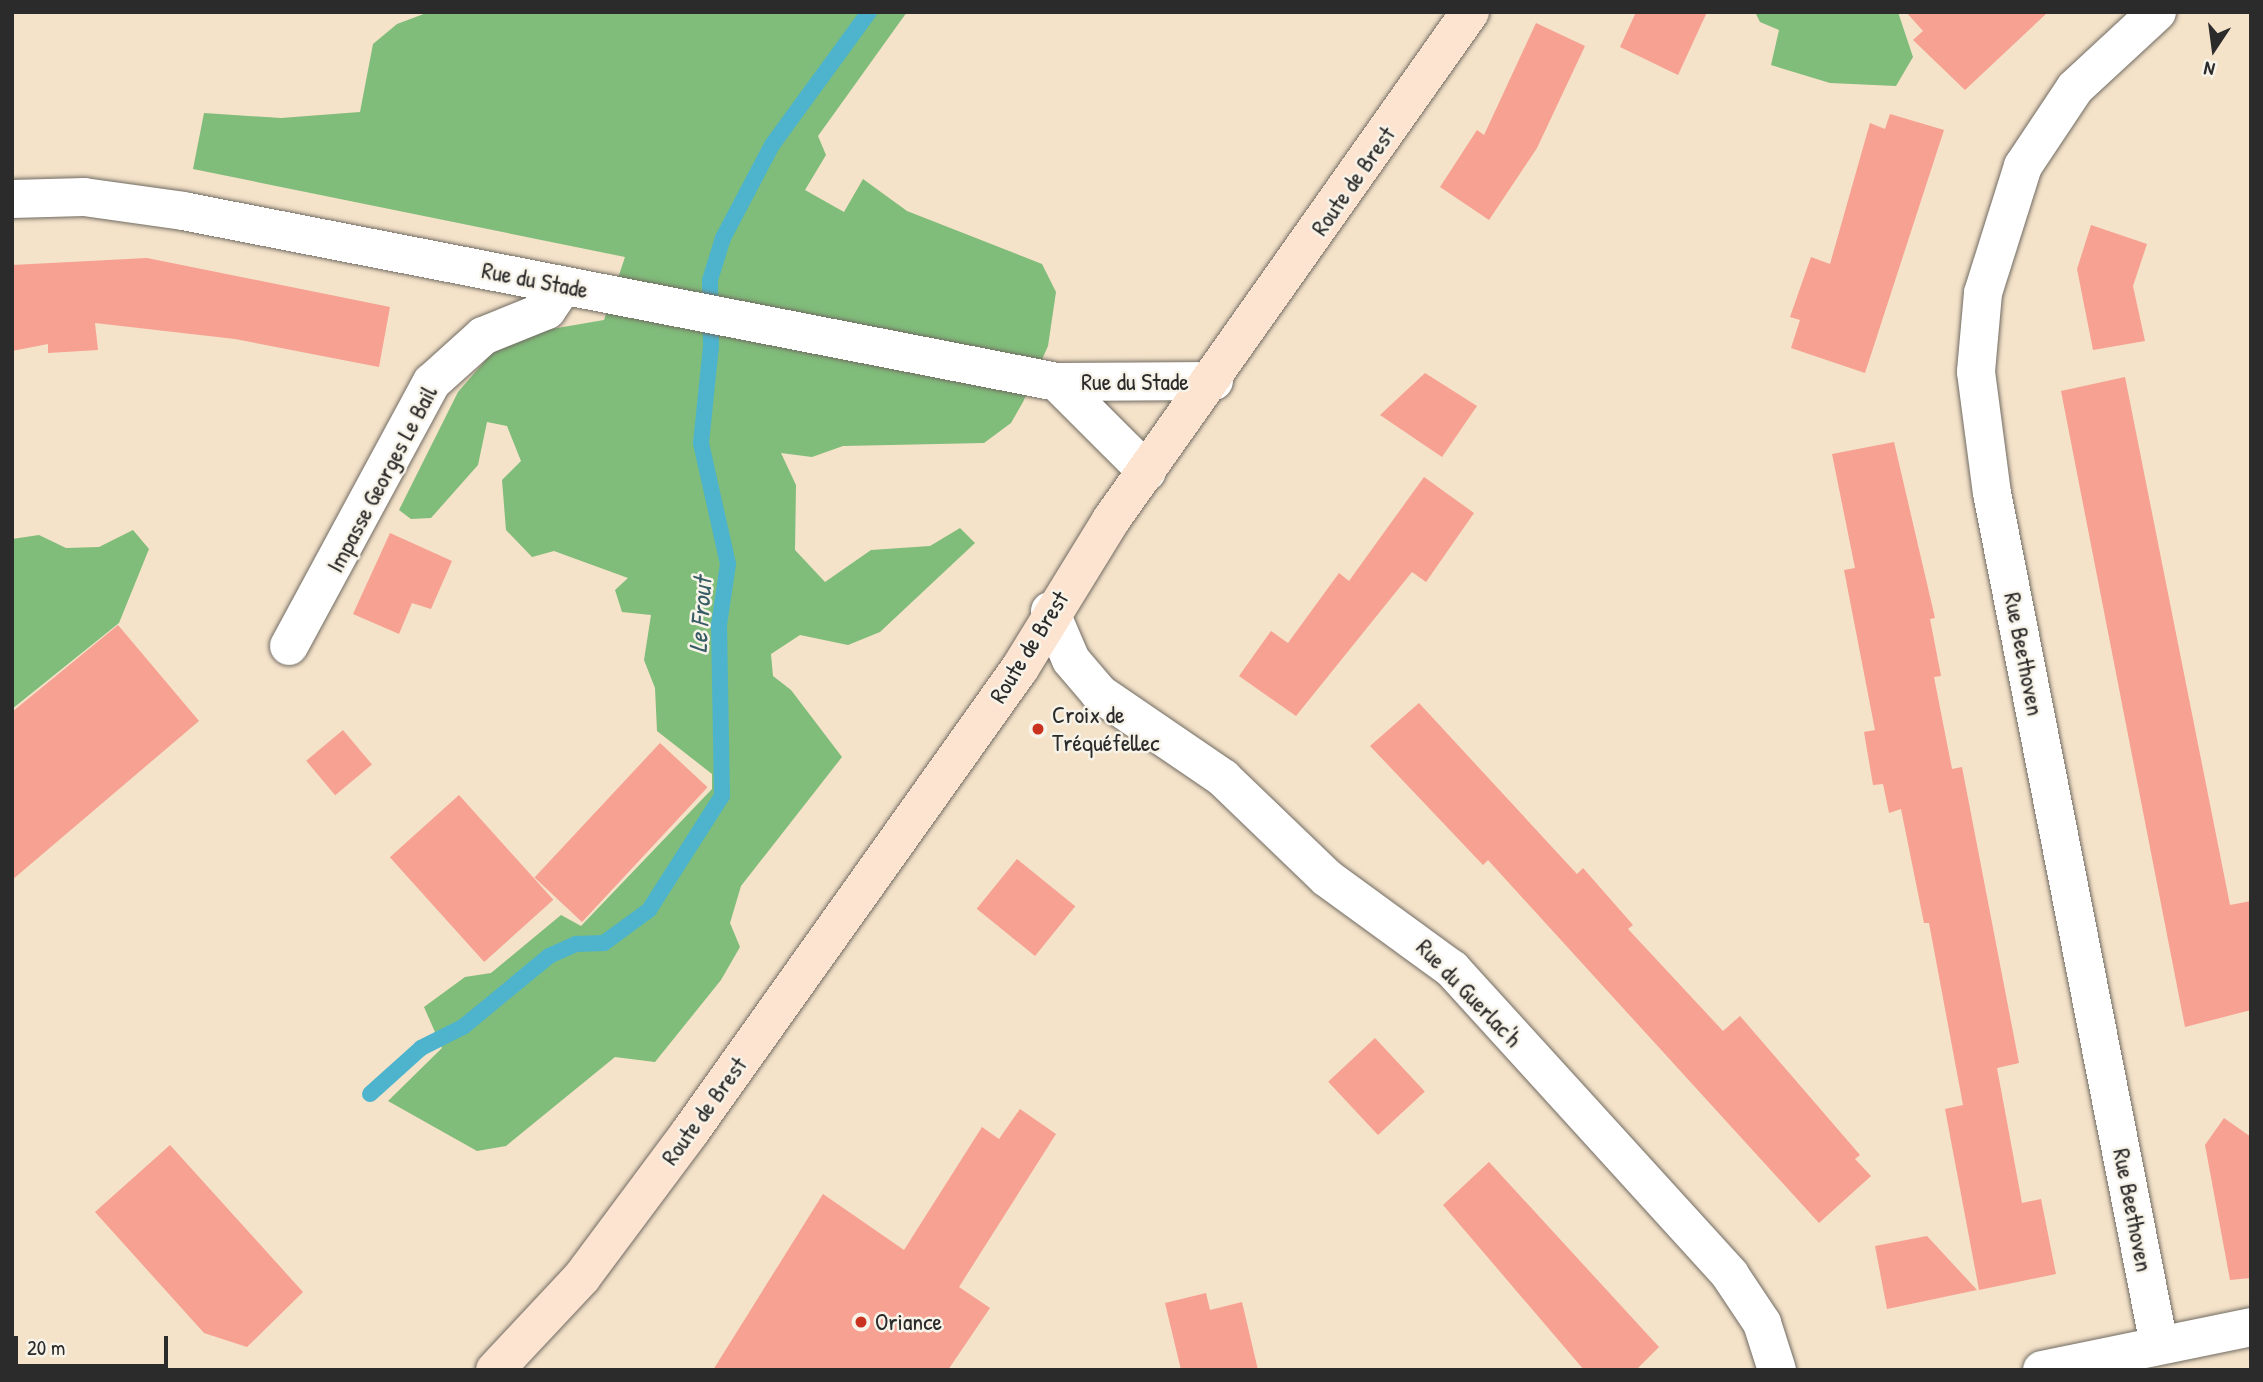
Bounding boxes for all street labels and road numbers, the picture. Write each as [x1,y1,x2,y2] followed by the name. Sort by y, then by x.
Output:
[1305,121,1401,241] street label: Route de Brest
[479,256,591,304] street label: Rue du Stade
[1081,368,1189,396] street label: Rue du Stade
[321,381,443,577] street label: Impasse Georges Le Bail
[983,586,1075,708] street label: Route de Brest
[1998,590,2050,718] street label: Rue Beethoven
[1410,933,1528,1053] street label: Rue du Guerlac'h
[655,1051,753,1171] street label: Route de Brest
[2107,1146,2159,1274] street label: Rue Beethoven

